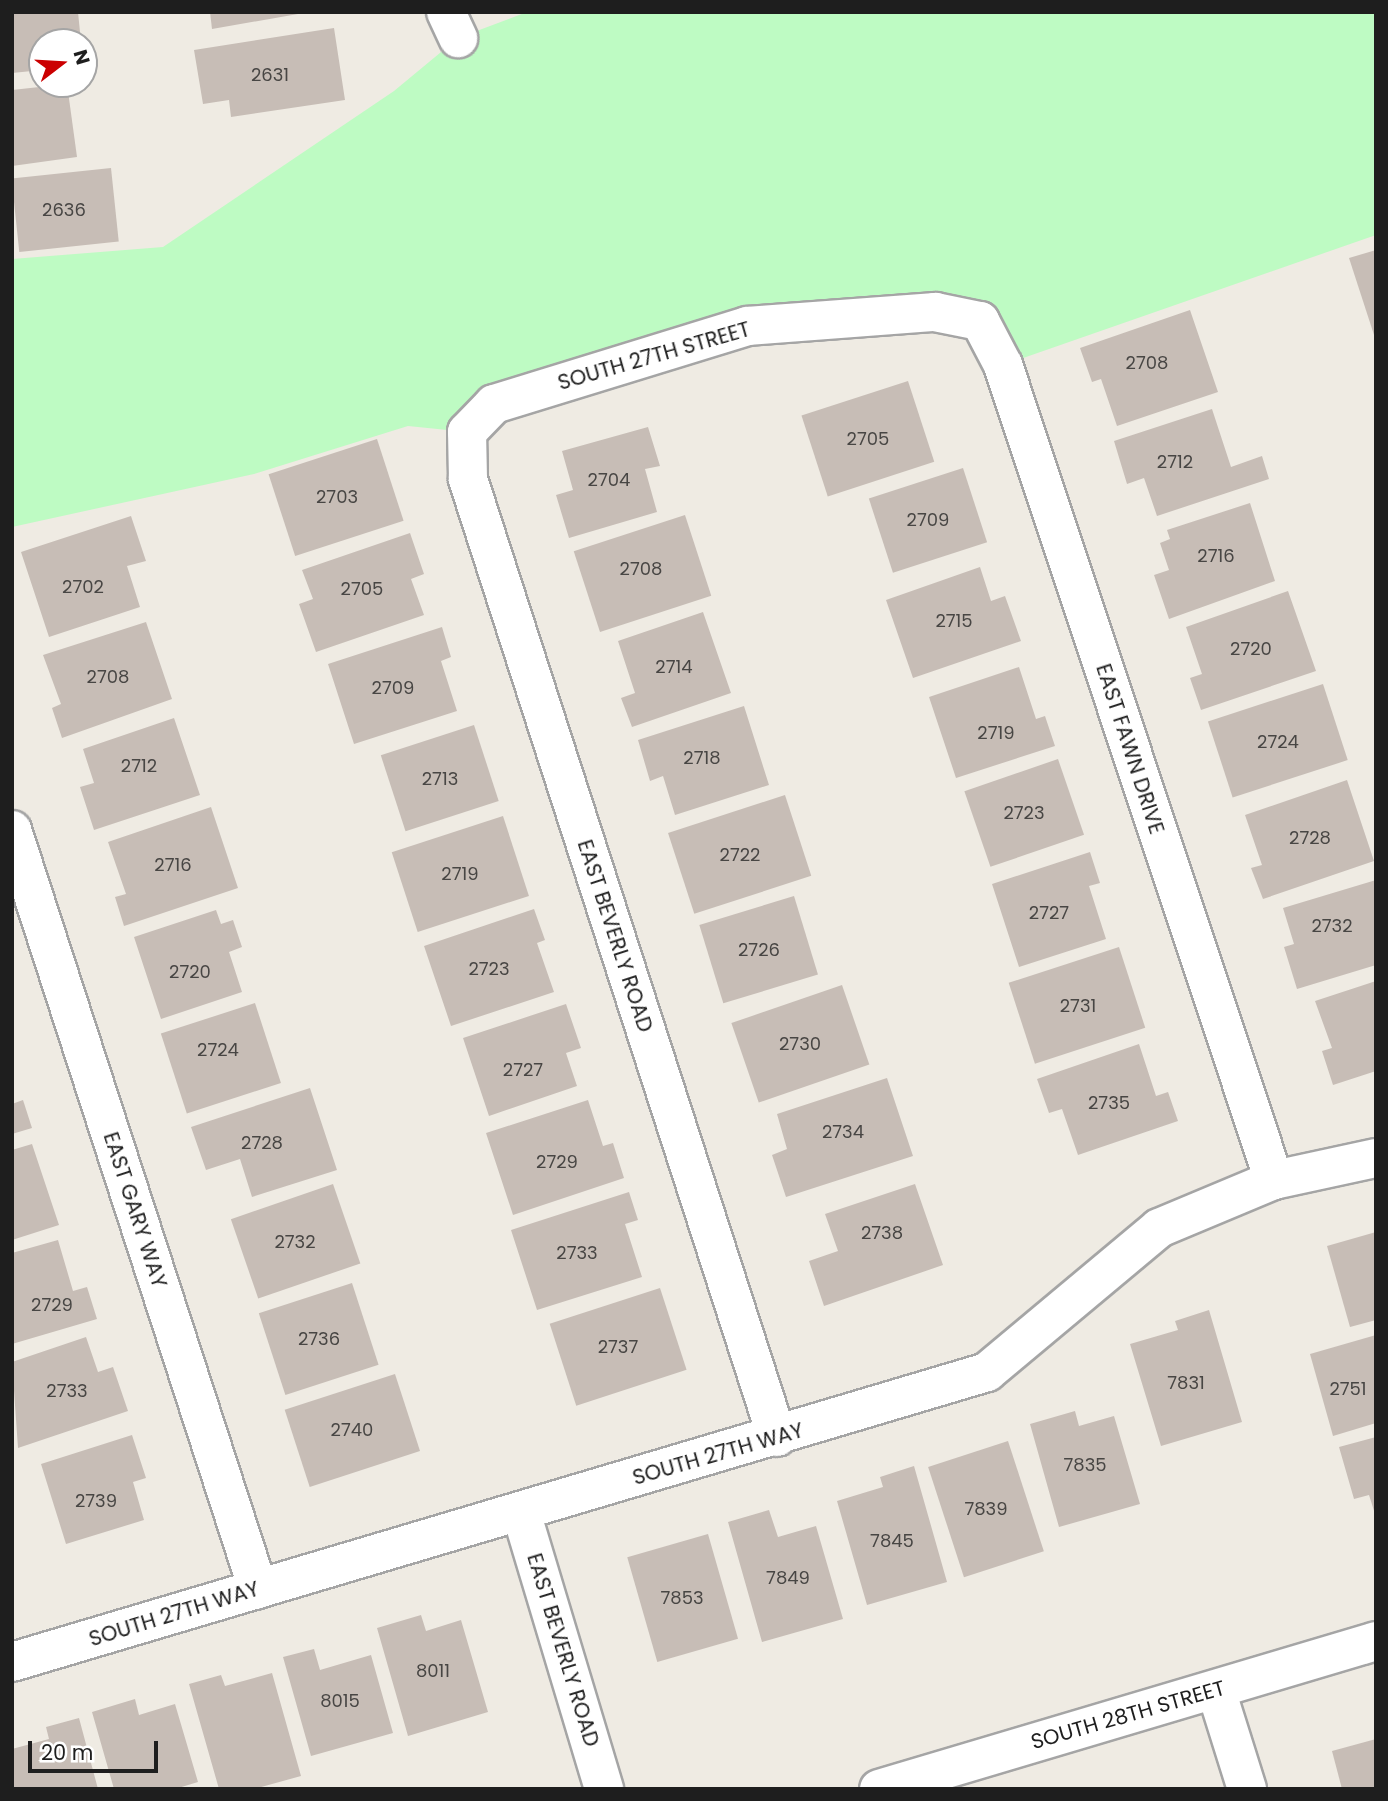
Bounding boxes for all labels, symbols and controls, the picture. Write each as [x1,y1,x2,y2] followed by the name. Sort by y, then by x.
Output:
[28,28,98,98] north arrow
[67,47,97,68] text: N
[251,64,289,86] house number: 2631
[42,199,86,221] house number: 2636
[555,316,753,396] street label: SOUTH 27TH STREET
[1126,352,1168,374] house number: 2708
[847,428,889,450] house number: 2705
[1157,451,1193,473] house number: 2712
[588,469,630,491] house number: 2704
[316,486,358,508] house number: 2703
[907,509,949,531] house number: 2709
[1197,545,1235,567] house number: 2716
[620,558,662,580] house number: 2708
[62,576,104,598] house number: 2702
[341,578,383,600] house number: 2705
[935,610,973,632] house number: 2715
[1230,638,1272,660] house number: 2720
[655,656,693,678] house number: 2714
[1091,661,1169,837] street label: EAST FAWN DRIVE
[87,666,129,688] house number: 2708
[372,677,414,699] house number: 2709
[977,722,1015,744] house number: 2719
[1257,731,1299,753] house number: 2724
[683,747,721,769] house number: 2718
[121,755,157,777] house number: 2712
[422,768,458,790] house number: 2713
[1003,802,1045,824] house number: 2723
[1289,827,1331,849] house number: 2728
[572,837,658,1035] street label: EAST BEVERLY ROAD
[720,844,760,866] house number: 2722
[154,854,192,876] house number: 2716
[441,863,479,885] house number: 2719
[1029,902,1069,924] house number: 2727
[1311,915,1353,937] house number: 2732
[738,939,780,961] house number: 2726
[468,958,510,980] house number: 2723
[169,961,211,983] house number: 2720
[1060,995,1096,1017] house number: 2731
[779,1033,821,1055] house number: 2730
[197,1039,239,1061] house number: 2724
[503,1059,543,1081] house number: 2727
[1088,1092,1130,1114] house number: 2735
[822,1121,864,1143] house number: 2734
[98,1129,172,1291] street label: EAST GARY WAY
[241,1132,283,1154] house number: 2728
[536,1151,578,1173] house number: 2729
[861,1222,903,1244] house number: 2738
[274,1231,316,1253] house number: 2732
[556,1242,598,1264] house number: 2733
[31,1294,73,1316] house number: 2729
[298,1328,340,1350] house number: 2736
[598,1336,638,1358] house number: 2737
[1167,1372,1205,1394] house number: 7831
[1329,1378,1367,1400] house number: 2751
[46,1380,88,1402] house number: 2733
[630,1418,806,1490] street label: SOUTH 27TH WAY
[331,1419,373,1441] house number: 2740
[1063,1454,1107,1476] house number: 7835
[75,1490,117,1512] house number: 2739
[964,1498,1008,1520] house number: 7839
[870,1530,914,1552] house number: 7845
[522,1550,604,1750] street label: EAST BEVERLY ROAD
[766,1567,810,1589] house number: 7849
[86,1576,262,1652] street label: SOUTH 27TH WAY
[660,1587,704,1609] house number: 7853
[416,1660,450,1682] house number: 8011
[1028,1675,1228,1755] street label: SOUTH 28TH STREET
[320,1690,360,1712] house number: 8015
[32,1728,161,1772] scale bar
[41,1738,94,1767] text: 20 m

